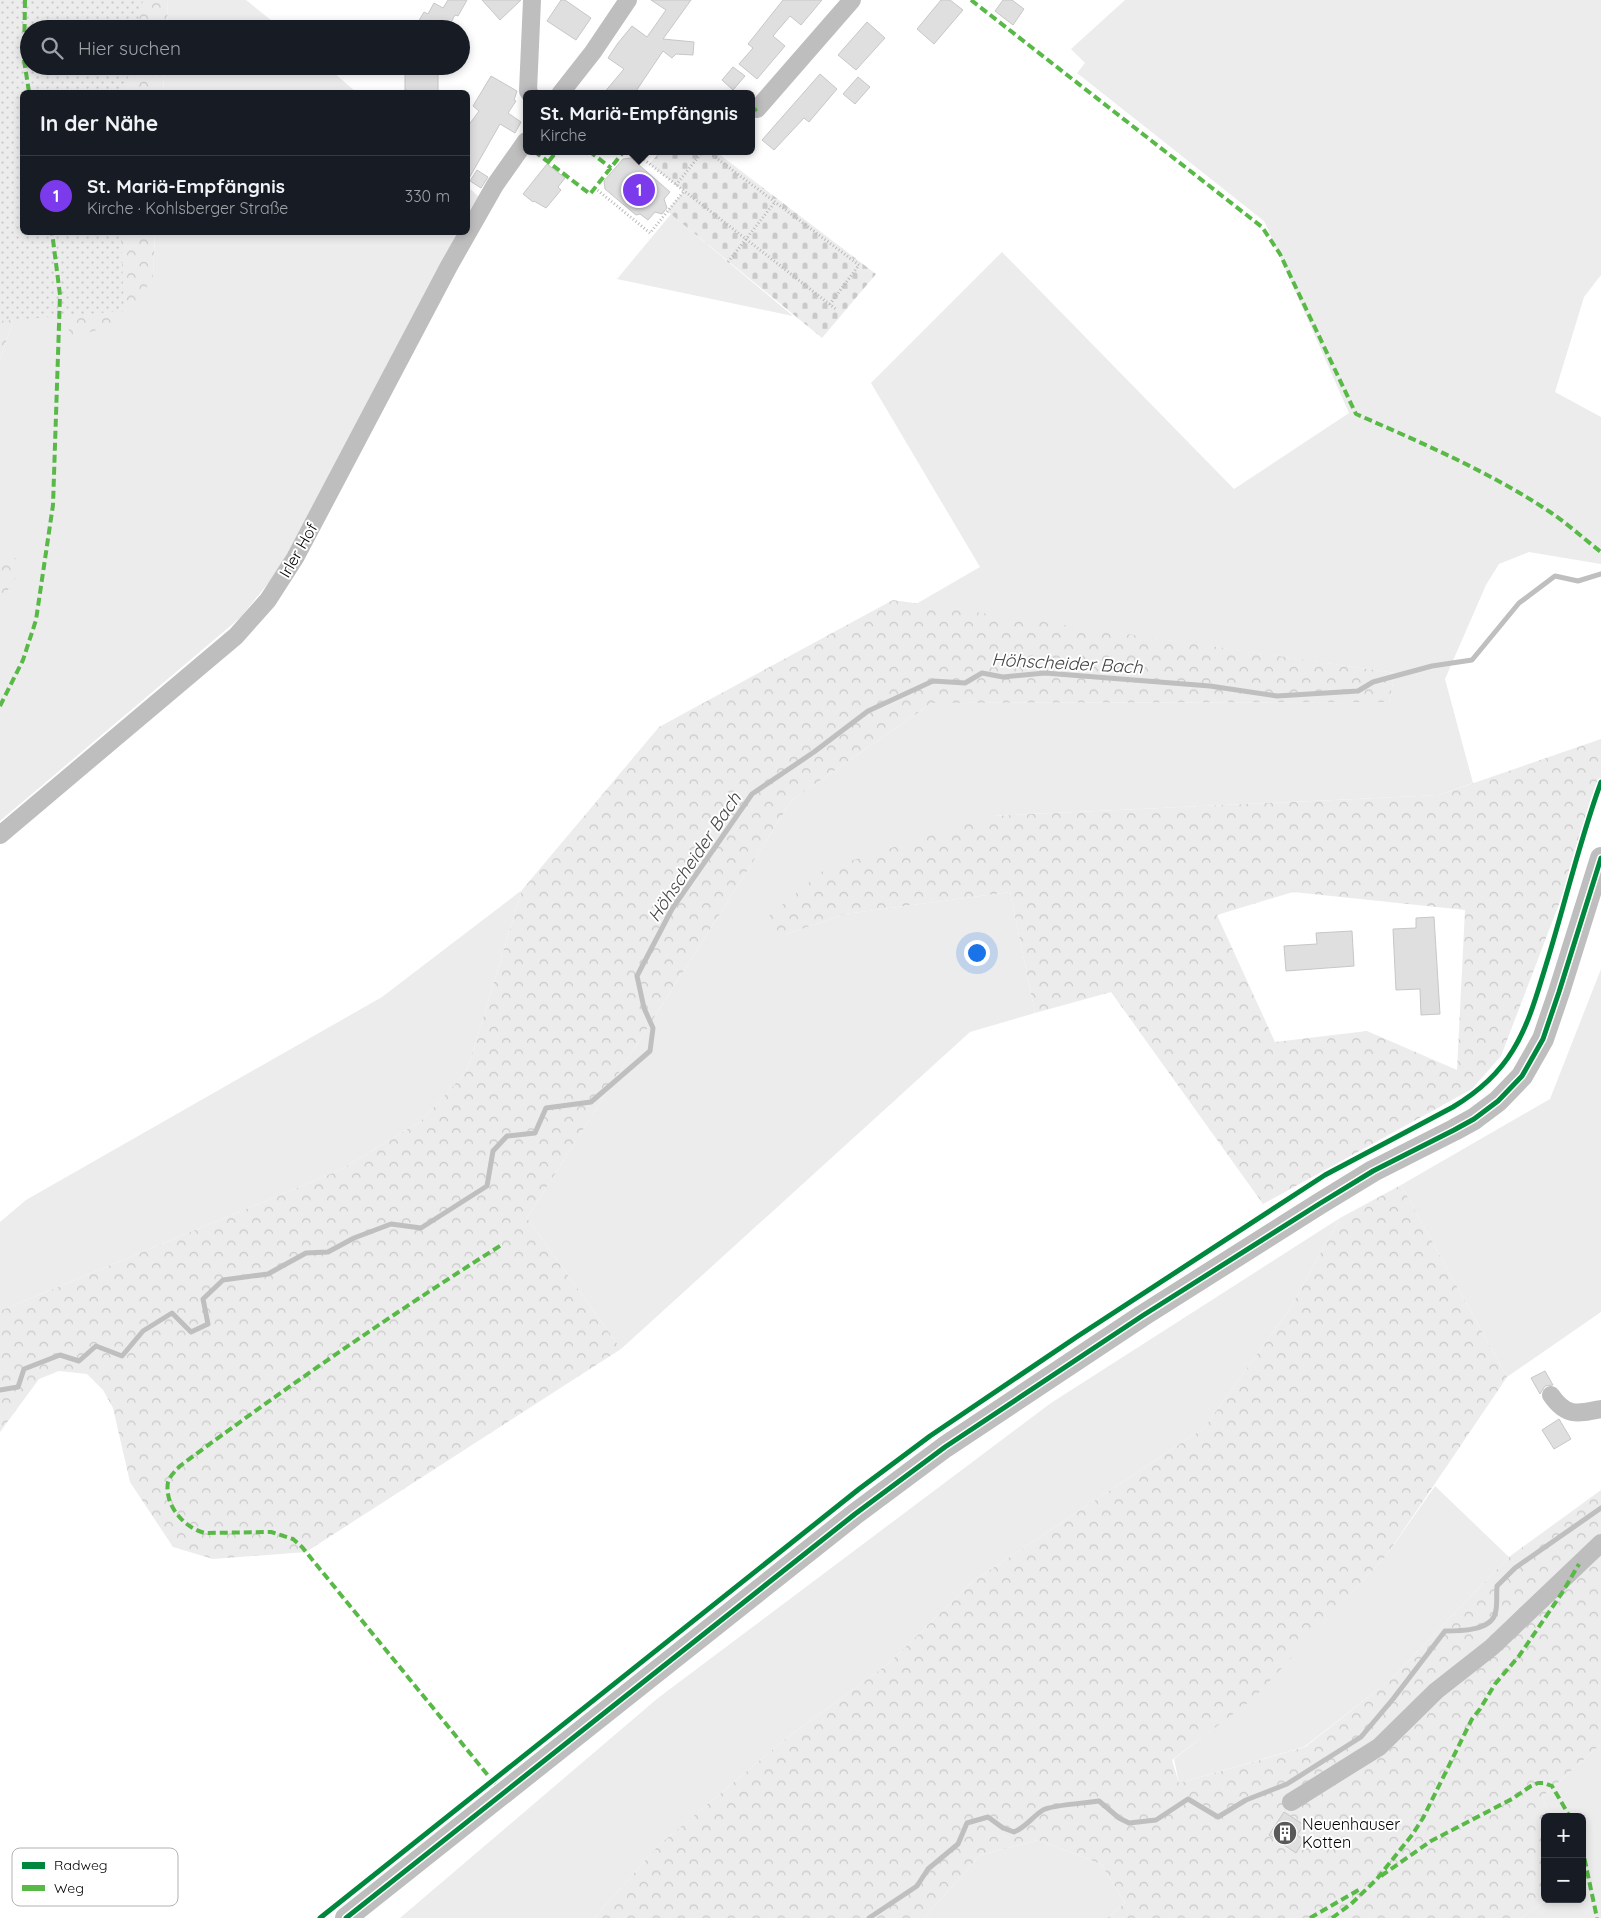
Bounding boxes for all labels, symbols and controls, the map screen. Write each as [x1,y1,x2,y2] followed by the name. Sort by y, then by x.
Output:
[20,20,470,75] search box
[38,34,66,62] icon: search
[78,36,181,60] text: Hier suchen
[523,90,755,155] popup
[540,101,738,125] text: St. Mariä-Empfängnis
[40,110,158,136] text: In der Nähe
[540,125,587,145] text: Kirche
[623,171,655,209] pin: 1
[87,174,285,198] text: St. Mariä-Empfängnis
[53,186,59,206] text: 1
[405,186,450,206] text: 330 m
[87,198,288,218] text: Kirche · Kohlsberger Straße
[274,519,322,581] street label: Irler Hof
[991,648,1144,678] water label: Höhscheider Bach
[642,787,746,926] water label: Höhscheider Bach
[964,940,990,966] your location
[1541,1813,1586,1903] map controls
[1541,1813,1586,1858] button: +
[1302,1814,1401,1852] place label: Neuenhauser Kotten
[1272,1820,1298,1846] building icon: Neuenhauser Kotten
[12,1848,178,1906] legend
[54,1856,108,1874] text: Radweg
[1541,1858,1586,1903] button: −
[54,1879,84,1897] text: Weg

